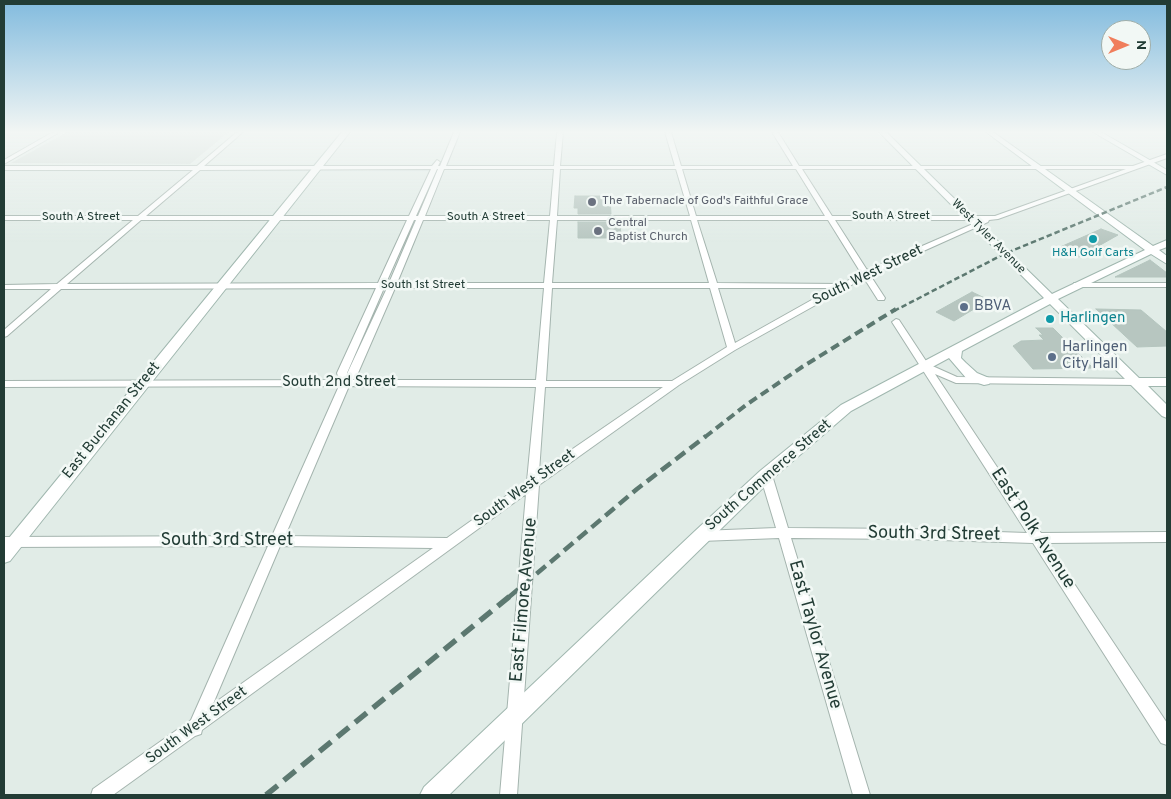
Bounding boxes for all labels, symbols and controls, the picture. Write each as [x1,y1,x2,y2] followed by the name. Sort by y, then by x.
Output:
[1101,20,1151,70] north arrow
[1132,40,1149,50] text: N
[602,195,808,209] place label: The Tabernacle of God's Faithful Grace
[586,196,598,208] marker: The Tabernacle of God's Faithful Grace
[948,197,1028,277] street label: West Tyler Avenue
[852,210,930,224] street label: South A Street
[42,211,120,225] street label: South A Street
[447,211,525,225] street label: South A Street
[608,217,688,245] place label: Central Baptist Church
[592,225,604,237] marker: Central Baptist Church
[1087,233,1099,245] marker: H&H Golf Carts
[810,242,926,310] street label: South West Street
[1052,247,1134,261] place label: H&H Golf Carts
[381,279,465,293] street label: South 1st Street
[974,298,1011,316] place label: BBVA
[958,301,970,313] marker: BBVA
[1060,310,1125,328] place label: Harlingen
[1044,313,1056,325] marker: Harlingen
[1062,339,1127,374] place label: Harlingen City Hall
[1046,351,1058,363] marker: Harlingen City Hall
[59,359,165,483] street label: East Buchanan Street
[282,374,396,392] street label: South 2nd Street
[702,416,836,536] street label: South Commerce Street
[471,446,579,532] street label: South West Street
[985,465,1079,593] street label: East Polk Avenue
[507,517,543,683] street label: East Filmore Avenue
[867,523,1001,547] street label: South 3rd Street
[161,530,293,552] street label: South 3rd Street
[782,558,846,712] street label: East Taylor Avenue
[143,683,251,769] street label: South West Street

